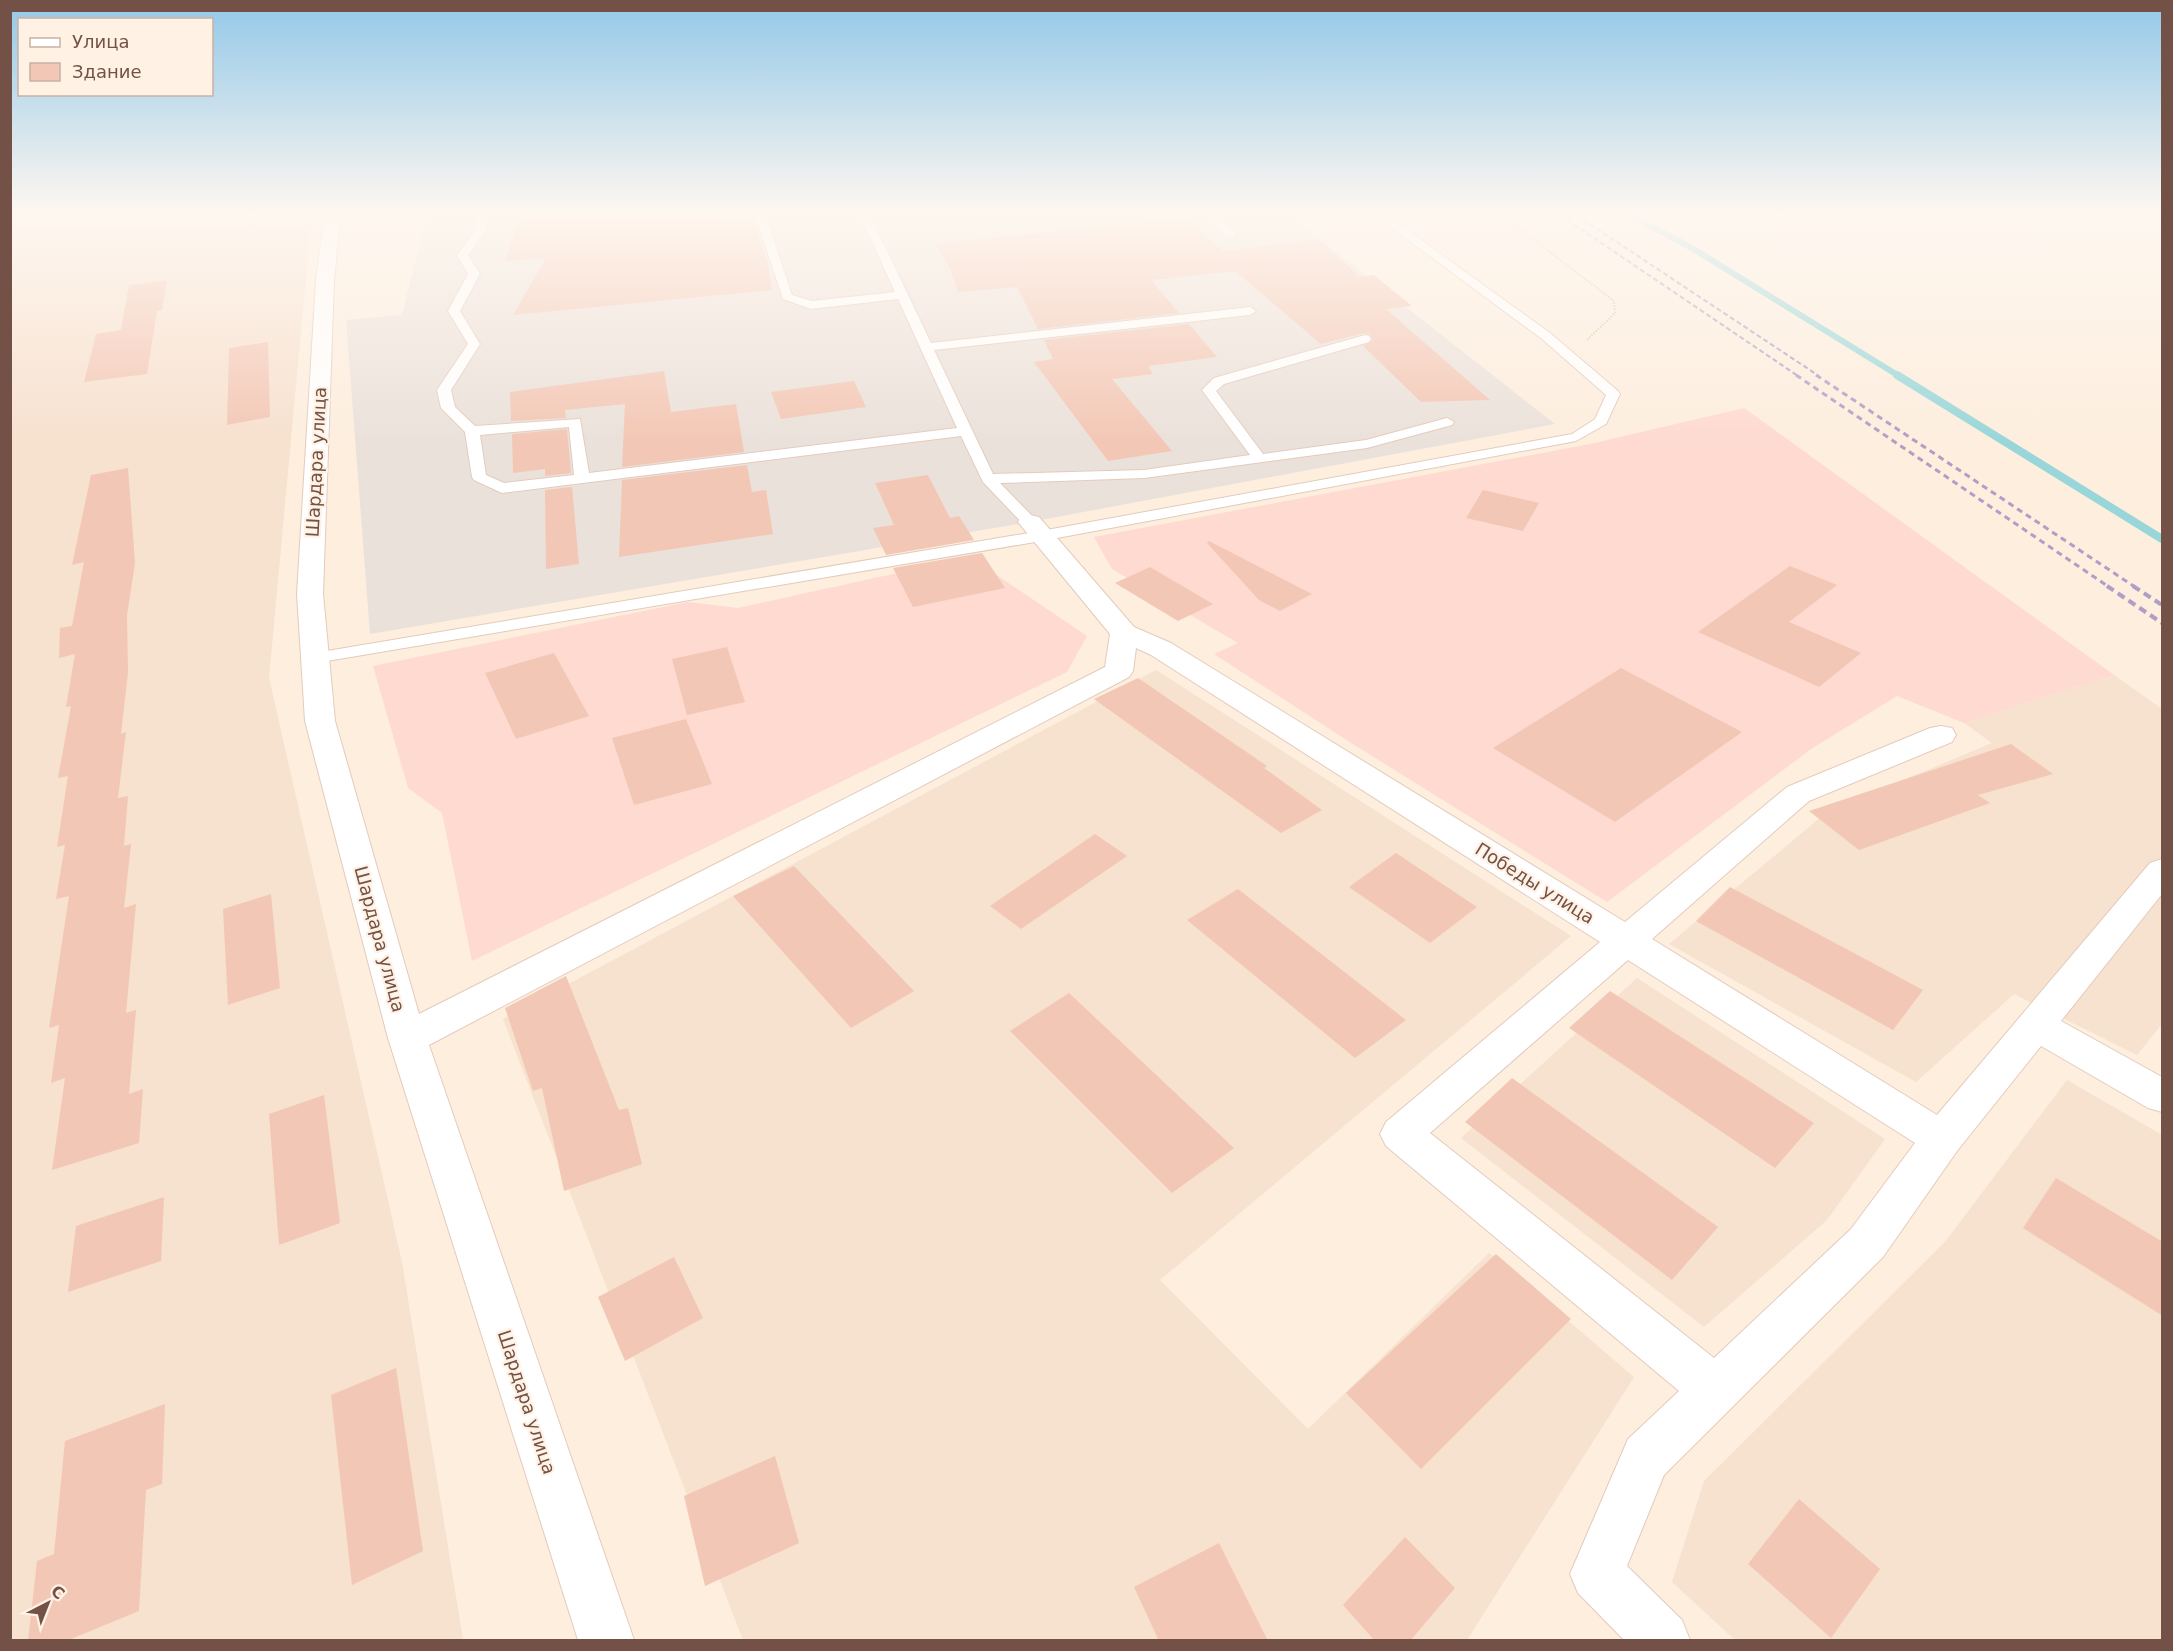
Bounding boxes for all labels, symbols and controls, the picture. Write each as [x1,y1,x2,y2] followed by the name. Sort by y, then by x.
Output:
[18,18,213,96] legend
[72,31,129,52] text: Улица
[72,61,142,82] text: Здание
[302,386,330,538] street label: Шардара улица
[1472,838,1598,928] street label: Победы улица
[350,864,410,1014] street label: Шардара улица
[494,1327,560,1477] street label: Шардара улица
[18,1573,78,1633] north arrow
[47,1581,68,1603] text: С

